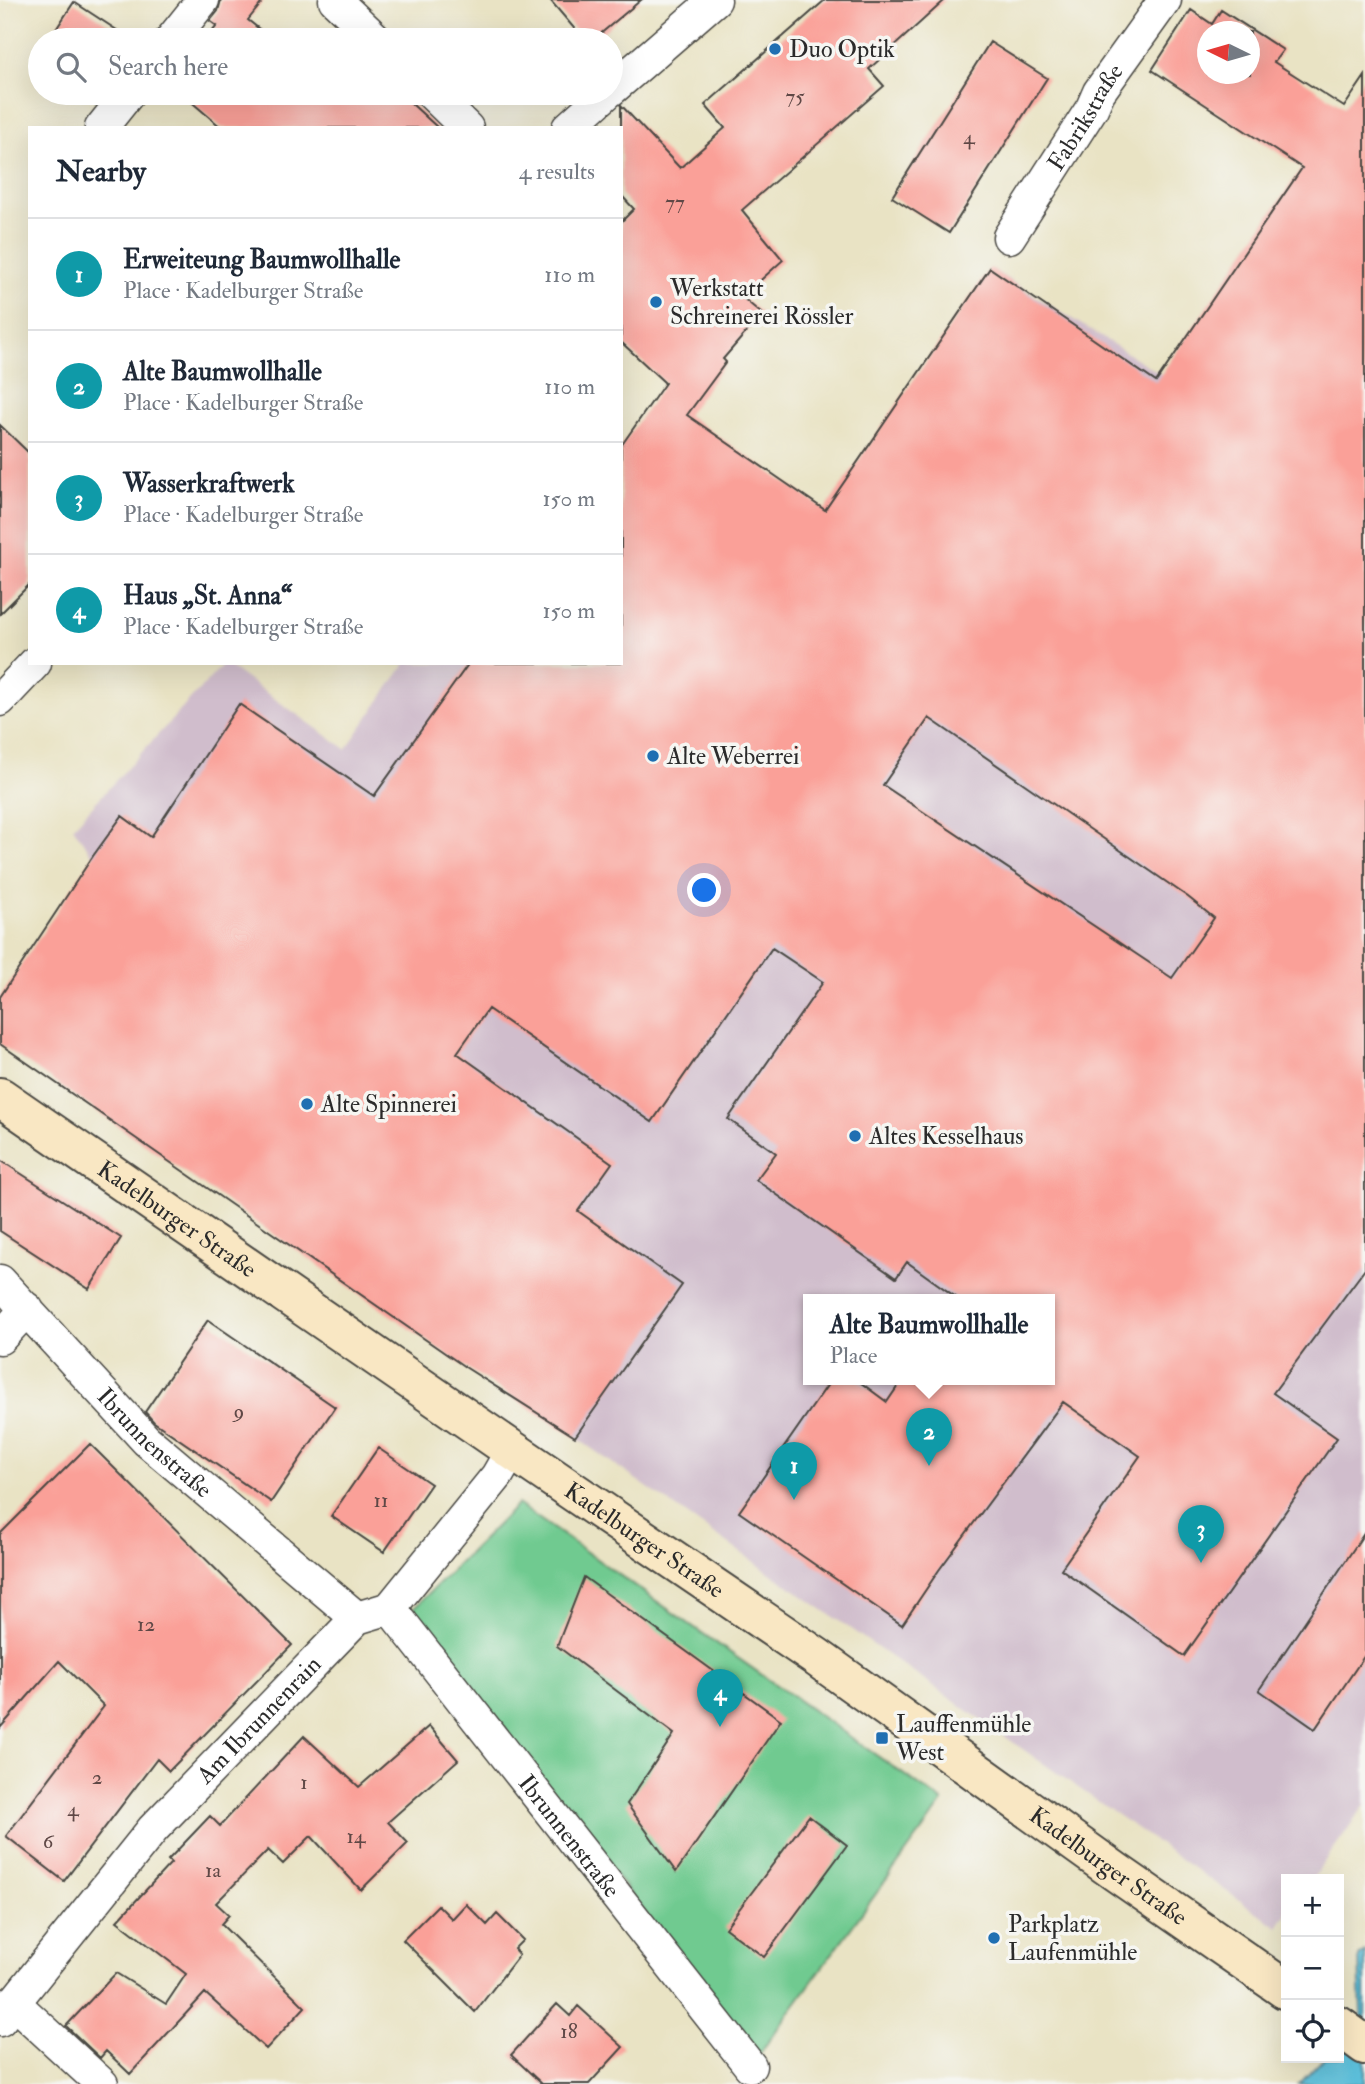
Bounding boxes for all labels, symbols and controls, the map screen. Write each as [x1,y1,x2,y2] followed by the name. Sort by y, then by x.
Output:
[1197,21,1260,84] north arrow
[28,28,623,105] search box
[789,34,895,65] place label: Duo Optik
[767,41,783,57] marker: Duo Optik
[52,48,90,86] icon: search
[108,51,228,83] text: Search here
[1040,57,1130,177] street label: Fabrikstraße
[786,83,805,110] house number: 75
[963,124,976,151] house number: 4
[56,153,146,190] text: Nearby
[519,157,595,186] text: 4 results
[665,189,685,216] house number: 77
[123,244,400,276] text: Erweiteung Baumwollhalle
[75,260,83,289] text: 1
[544,260,595,289] text: 110 m
[669,273,854,332] place label: Werkstatt Schreinerei Rössler
[123,276,363,305] text: Place · Kadelburger Straße
[648,294,664,310] marker: Werkstatt Schreinerei Rössler
[123,356,322,388] text: Alte Baumwollhalle
[73,372,85,401] text: 2
[544,372,595,401] text: 110 m
[123,388,363,417] text: Place · Kadelburger Straße
[123,468,295,500] text: Wasserkraftwerk
[75,484,83,513] text: 3
[542,484,595,513] text: 150 m
[123,500,363,529] text: Place · Kadelburger Straße
[123,580,293,612] text: Haus „St. Anna“
[73,596,85,625] text: 4
[542,596,595,625] text: 150 m
[123,612,363,641] text: Place · Kadelburger Straße
[666,741,799,772] place label: Alte Weberrei
[645,748,661,764] marker: Alte Weberrei
[687,873,721,907] your location
[320,1089,457,1120] place label: Alte Spinnerei
[299,1096,315,1112] marker: Alte Spinnerei
[868,1121,1024,1152] place label: Altes Kesselhaus
[847,1128,863,1144] marker: Altes Kesselhaus
[92,1153,263,1285] street label: Kadelburger Straße
[803,1294,1055,1385] popup
[830,1309,1028,1341] text: Alte Baumwollhalle
[830,1341,877,1370] text: Place
[90,1381,219,1505] street label: Ibrunnenstraße
[232,1398,244,1425] house number: 9
[906,1408,952,1466] pin: 2
[771,1442,817,1500] pin: 1
[559,1475,730,1605] street label: Kadelburger Straße
[374,1487,389,1514] house number: 11
[1178,1505,1224,1563] pin: 3
[137,1611,155,1638] house number: 12
[189,1649,328,1791] street label: Am Ibrunnenrain
[697,1669,743,1727] pin: 4
[895,1709,1031,1768] place label: Lauffenmühle West
[874,1730,890,1746] marker: Lauffenmühle West
[92,1764,102,1791] house number: 2
[511,1768,627,1904] street label: Ibrunnenstraße
[300,1769,308,1796] house number: 1
[67,1796,80,1823] house number: 4
[1023,1799,1193,1932] street label: Kadelburger Straße
[347,1823,367,1850] house number: 14
[43,1828,55,1855] house number: 6
[205,1857,221,1884] house number: 1a
[1281,1874,1344,2063] map controls
[1281,1874,1344,1937] button: +
[1008,1909,1137,1968] place label: Parkplatz Laufenmühle
[986,1930,1002,1946] marker: Parkplatz Laufenmühle
[1281,1937,1344,2000] button: −
[1281,2000,1344,2063] button: locate
[560,2018,578,2045] house number: 18

